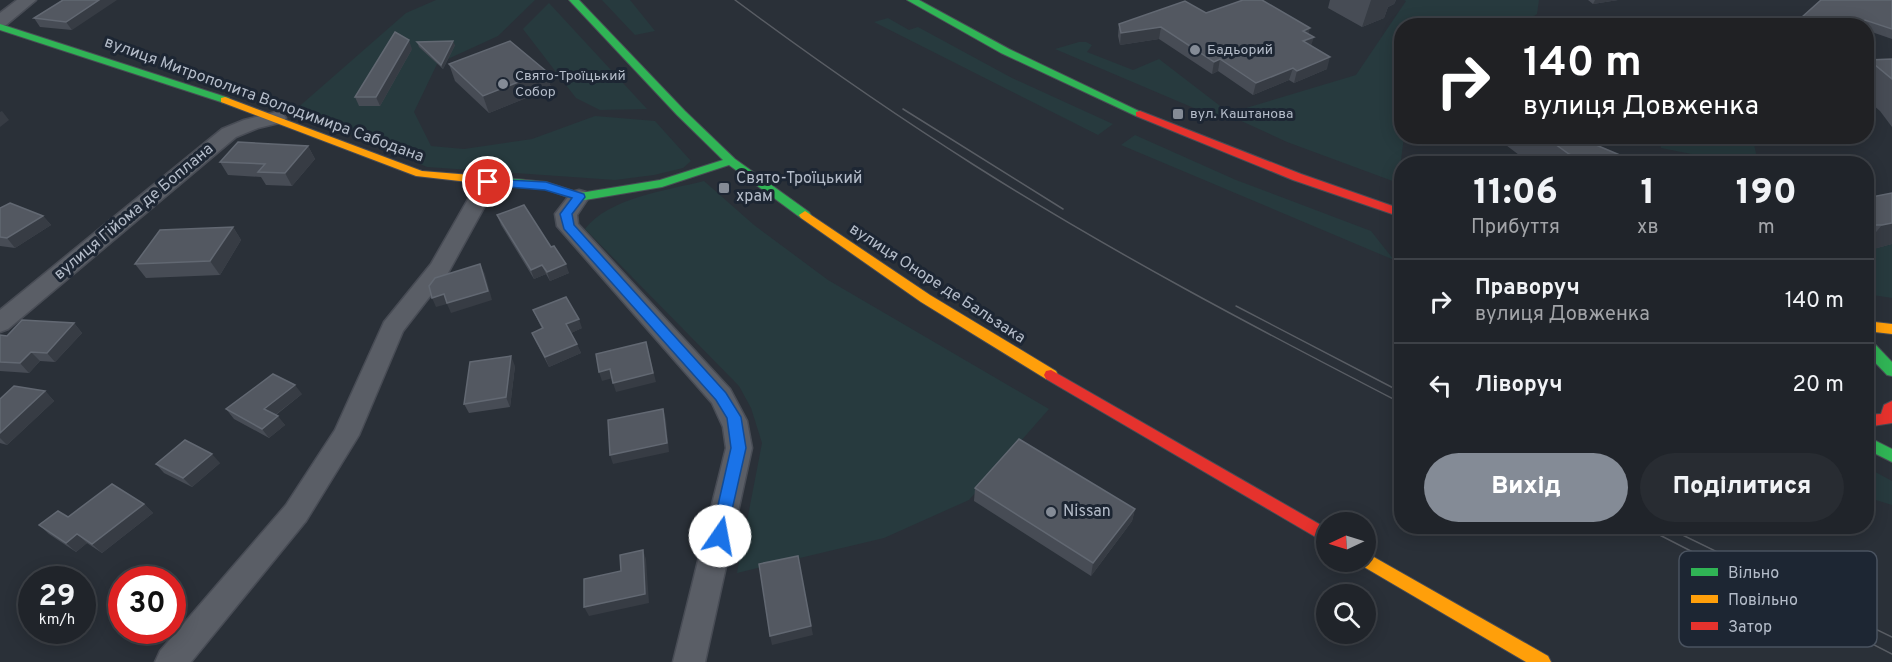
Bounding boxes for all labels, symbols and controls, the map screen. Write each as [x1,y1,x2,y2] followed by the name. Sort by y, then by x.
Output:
[102,33,426,167] street label: вулиця Митрополита Володимира Сабодана
[1523,38,1642,91] text: 140 m
[1207,42,1273,59] place label: Бадьорий
[1424,42,1502,120] icon: right
[1188,43,1202,57] marker: Бадьорий
[515,68,626,101] place label: Свято-Троїцький Собор
[496,77,510,91] marker: Свято-Троїцький Собор
[1523,90,1759,124] text: вулиця Довженка
[1190,106,1293,123] place label: вул. Каштанова
[1171,107,1185,121] marker: вул. Каштанова
[50,139,218,285] street label: вулиця Гійома де Боплана
[462,156,513,207] pin
[471,165,504,198] icon: arrive
[736,169,863,207] place label: Свято-Троїцький храм
[1473,171,1558,217] text: 11:06
[1640,171,1655,217] text: 1
[1736,171,1797,217] text: 190
[717,181,731,195] marker: Свято-Троїцький храм
[1471,215,1560,241] text: Прибуття
[1637,215,1659,241] text: хв
[1758,215,1775,241] text: m
[845,220,1029,348] street label: вулиця Оноре де Бальзака
[1475,275,1580,302] text: Праворуч
[1424,285,1457,318] icon: right
[1785,288,1844,315] text: 140 m
[1475,302,1650,328] text: вулиця Довженка
[1424,369,1457,402] icon: left
[1475,372,1563,399] text: Ліворуч
[1793,372,1844,399] text: 20 m
[1424,453,1628,522] button: Вихід
[1640,453,1844,522] button: Поділитися
[1063,502,1111,522] place label: Nissan
[688,504,752,568] position arrow
[1044,505,1058,519] marker: Nissan
[1316,512,1376,572] north arrow
[1316,512,1376,644] map controls
[1679,551,1877,647] legend
[1728,564,1779,584] text: Вільно
[108,566,186,644] speed limit sign: 30
[39,579,75,616] text: 29
[1316,584,1376,644] button: search
[1728,591,1798,611] text: Повільно
[39,611,75,630] text: km/h
[1728,618,1772,638] text: Затор

